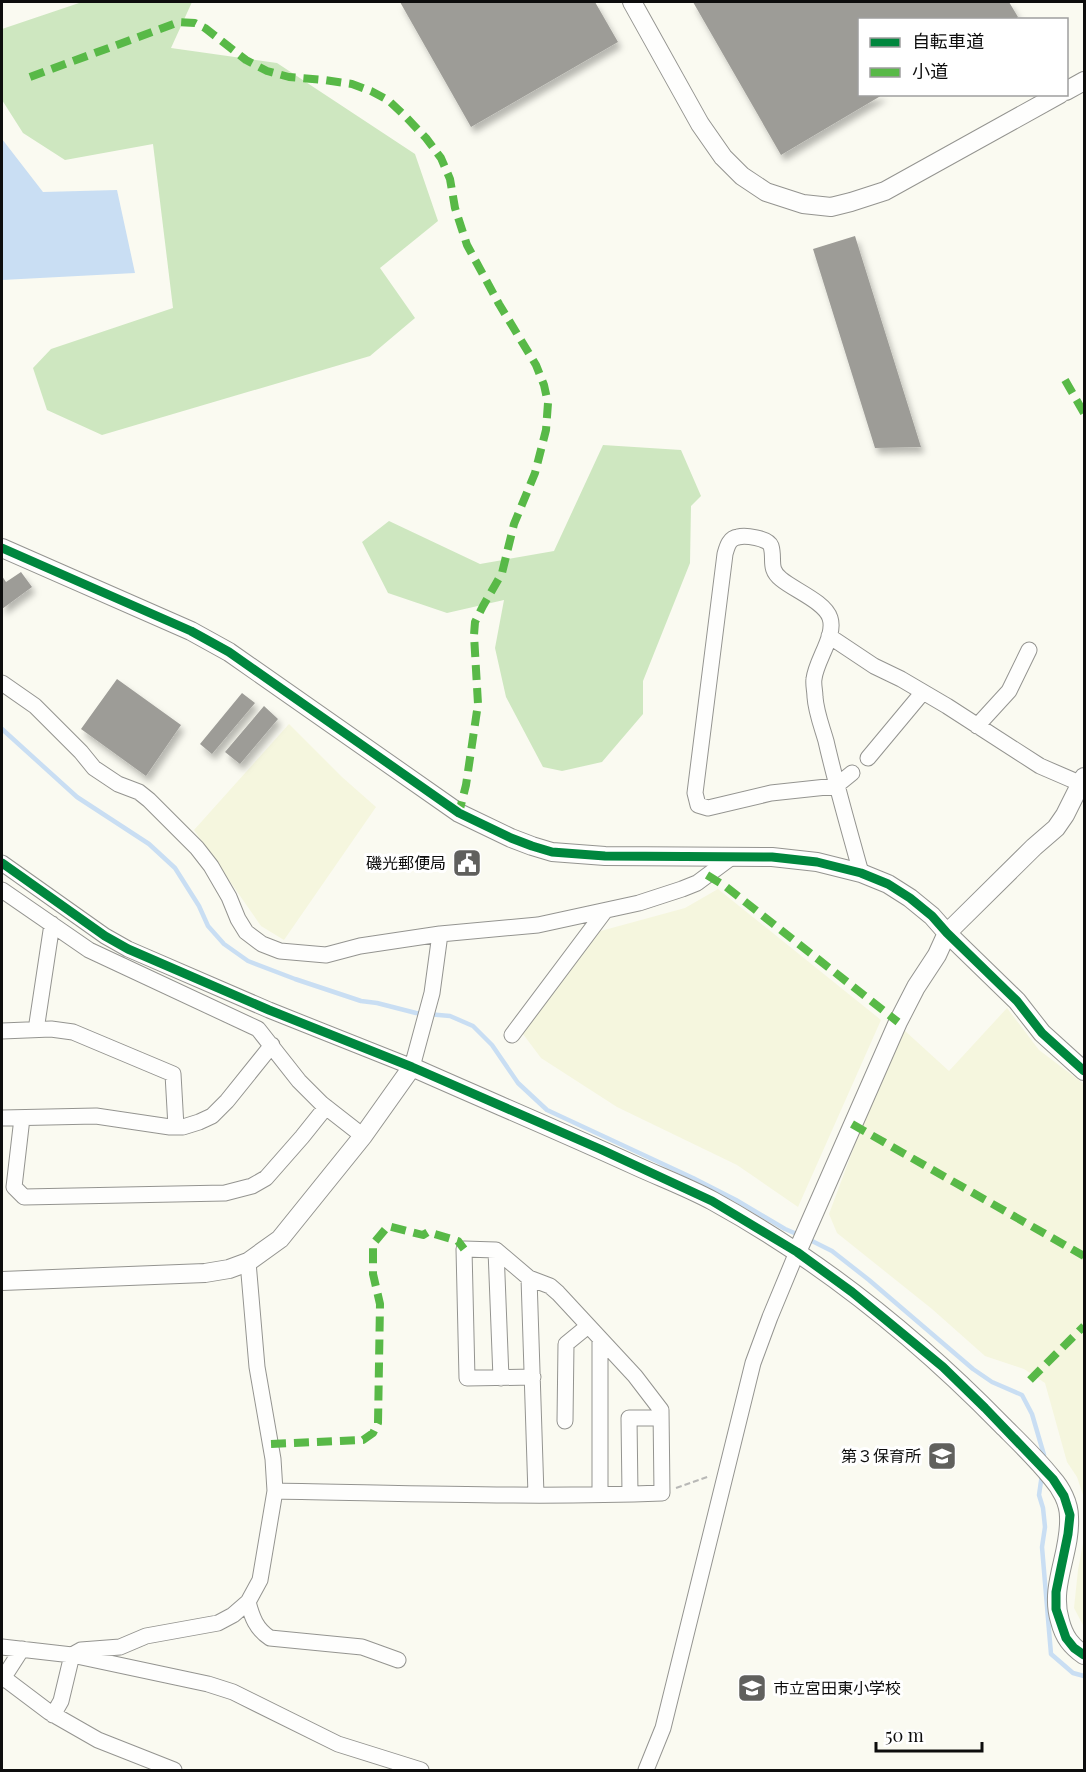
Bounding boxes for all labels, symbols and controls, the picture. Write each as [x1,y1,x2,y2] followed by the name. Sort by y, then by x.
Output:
[858,18,1068,96] legend
[912,29,984,53] text: 自転車道
[912,59,948,83] text: 小道
[451,847,483,879] public building icon: 磯光郵便局
[366,852,446,873] place label: 磯光郵便局
[926,1440,958,1472] school or university icon: 第３保育所
[841,1445,921,1466] place label: 第３保育所
[736,1672,768,1704] school or university icon: 市立宮田東小学校
[773,1677,901,1698] place label: 市立宮田東小学校
[876,1715,982,1753] scale bar
[885,1723,924,1747] text: 50 m

